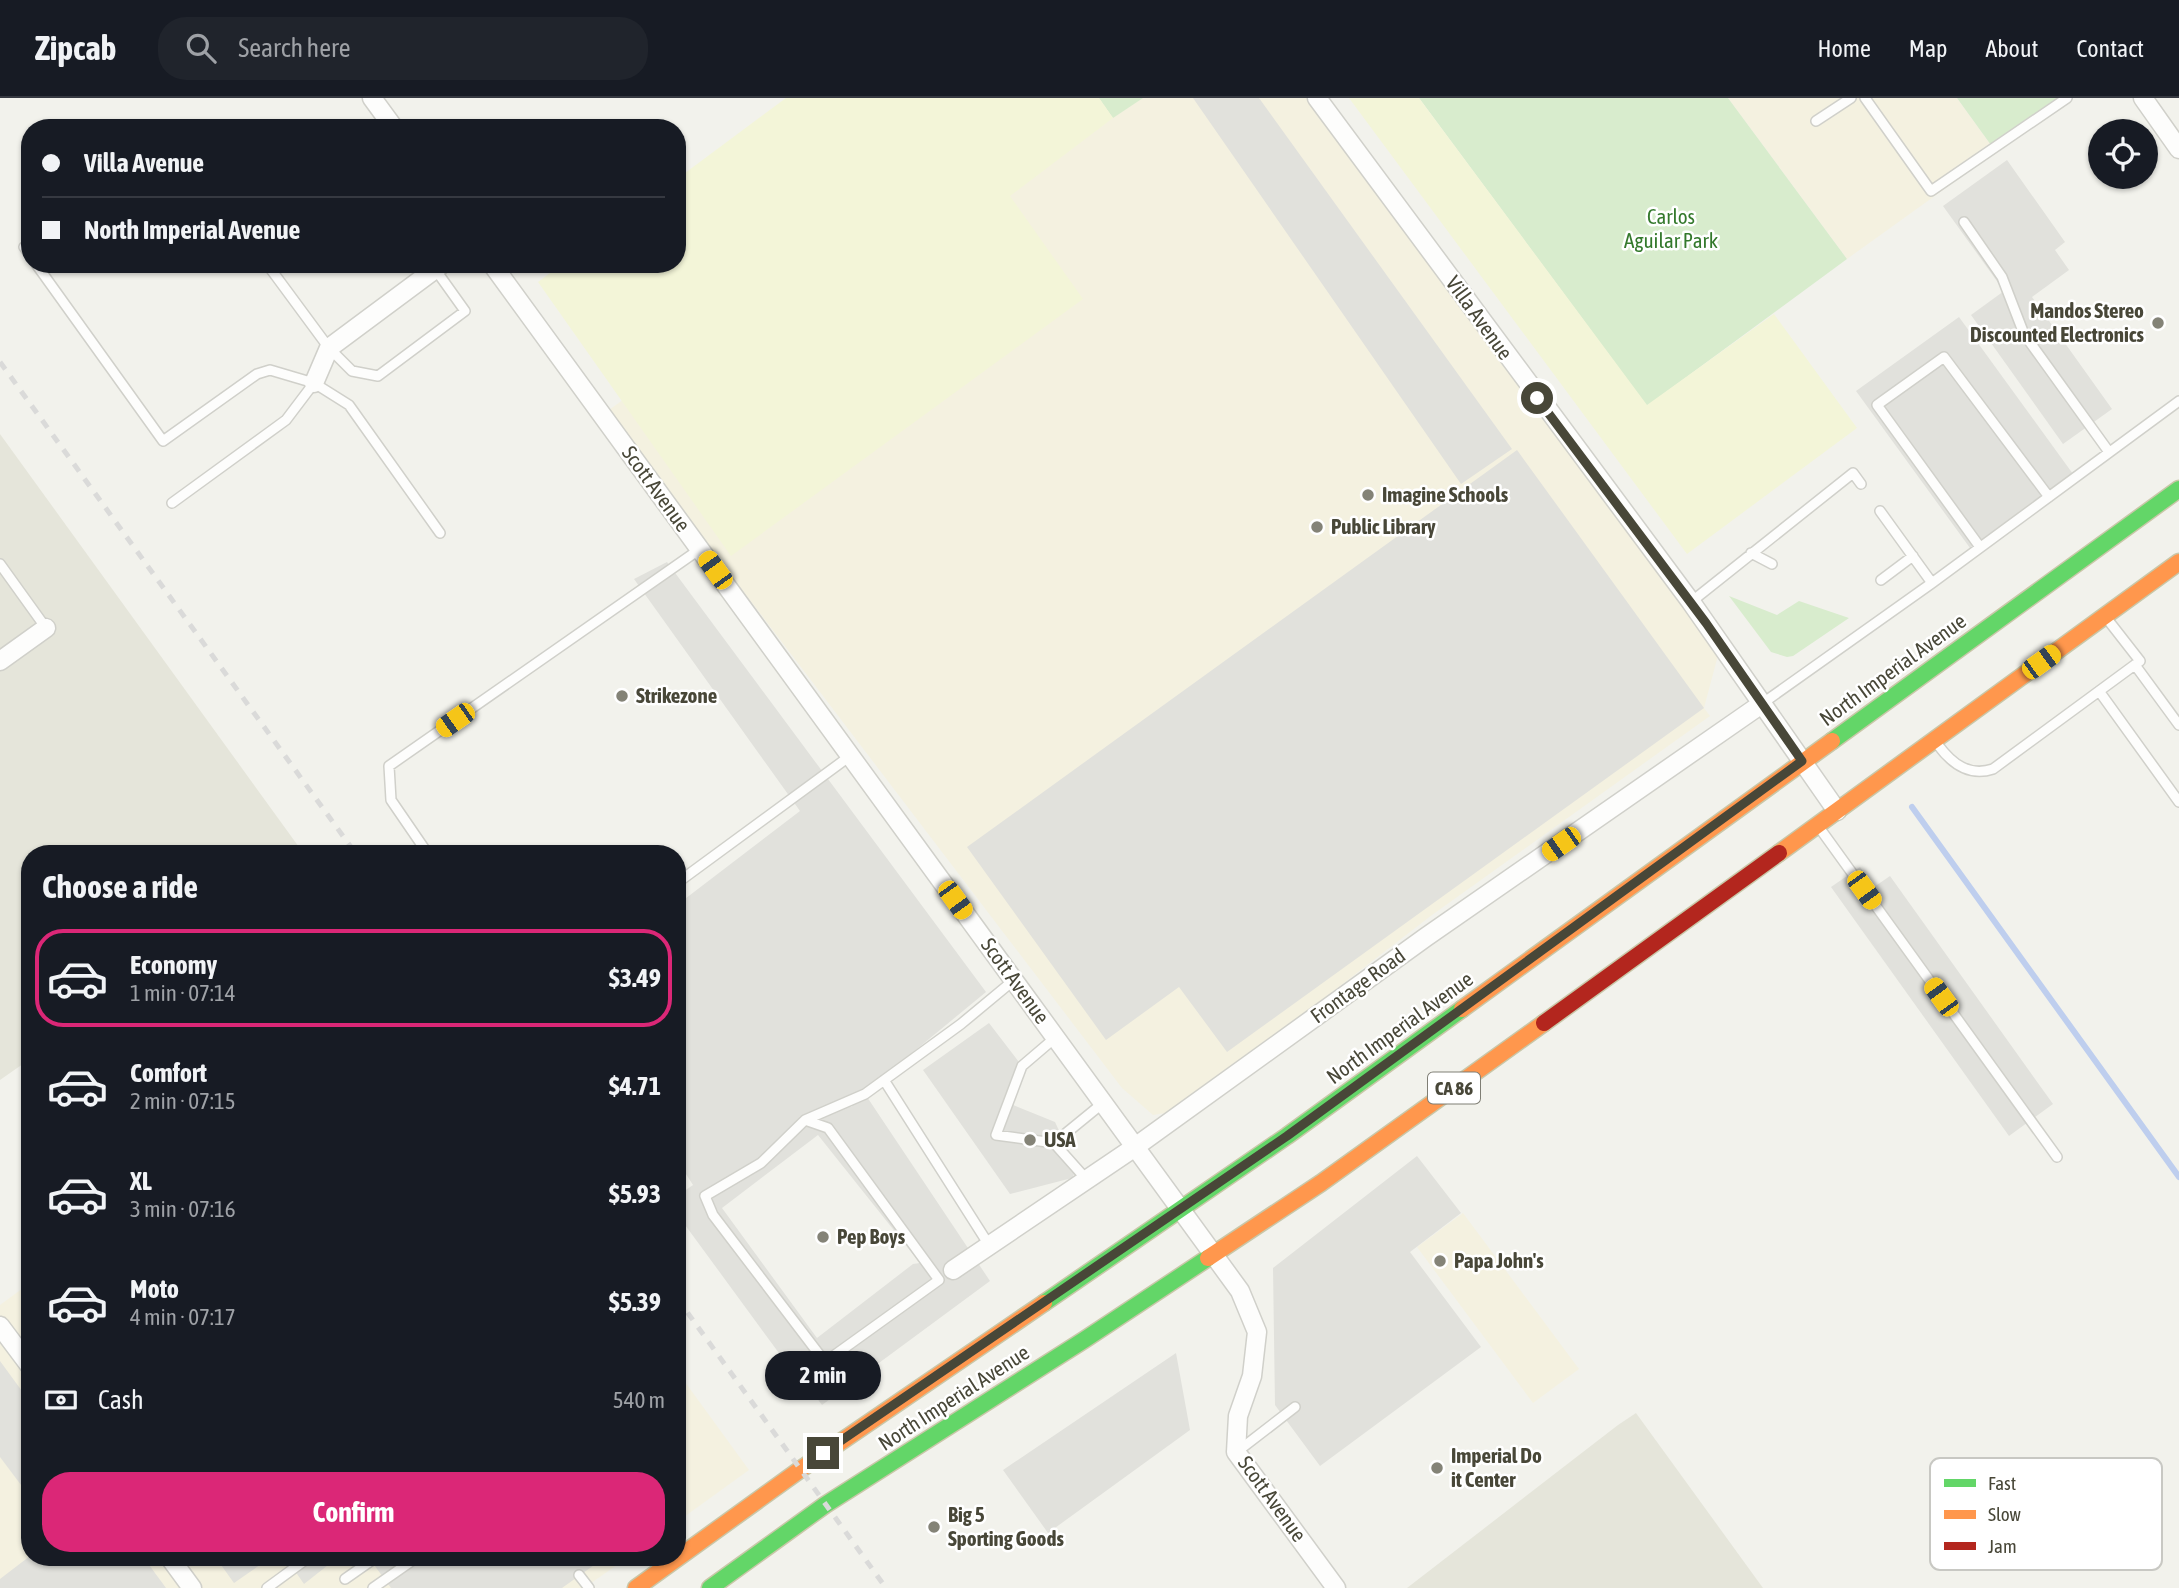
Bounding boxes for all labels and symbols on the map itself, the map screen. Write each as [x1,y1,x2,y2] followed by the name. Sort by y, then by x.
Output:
[1624,204,1718,252] park label: Carlos Aguilar Park
[1442,271,1518,364] street label: Villa Avenue
[1970,298,2145,346] place label: Mandos Stereo Discounted Electronics
[2150,315,2166,331] marker: Mandos Stereo Discounted Electronics
[1521,382,1553,414] route start
[618,441,696,536] street label: Scott Avenue
[1382,482,1509,506] place label: Imagine Schools
[1360,487,1376,503] marker: Imagine Schools
[1331,514,1436,538] place label: Public Library
[1309,519,1325,535] marker: Public Library
[695,547,736,593] car
[1815,608,1970,730] street label: North Imperial Avenue
[2018,641,2065,683] car
[636,683,717,707] place label: Strikezone
[614,688,630,704] marker: Strikezone
[432,699,479,741] car
[1538,823,1585,865] car
[1844,867,1885,913] car
[935,877,976,923] car
[977,933,1055,1028] street label: Scott Avenue
[1305,943,1409,1028] street label: Frontage Road
[1322,966,1477,1088] street label: North Imperial Avenue
[1921,974,1962,1020] car
[1428,1072,1480,1104] road number: CA 86
[1044,1127,1076,1151] place label: USA
[1022,1132,1038,1148] marker: USA
[837,1224,906,1248] place label: Pep Boys
[815,1229,831,1245] marker: Pep Boys
[1454,1248,1544,1272] place label: Papa John's
[1432,1253,1448,1269] marker: Papa John's
[874,1340,1033,1455] street label: North Imperial Avenue
[765,1352,881,1400] callout: 2 min
[807,1437,839,1469] route end
[1451,1443,1542,1491] place label: Imperial Do it Center
[1234,1451,1312,1546] street label: Scott Avenue
[1930,1458,2162,1570] legend
[1429,1460,1445,1476] marker: Imperial Do it Center
[1988,1472,2016,1494] text: Fast
[948,1502,1064,1550] place label: Big 5 Sporting Goods
[1988,1503,2022,1525] text: Slow
[926,1519,942,1535] marker: Big 5 Sporting Goods
[1988,1535,2017,1557] text: Jam

